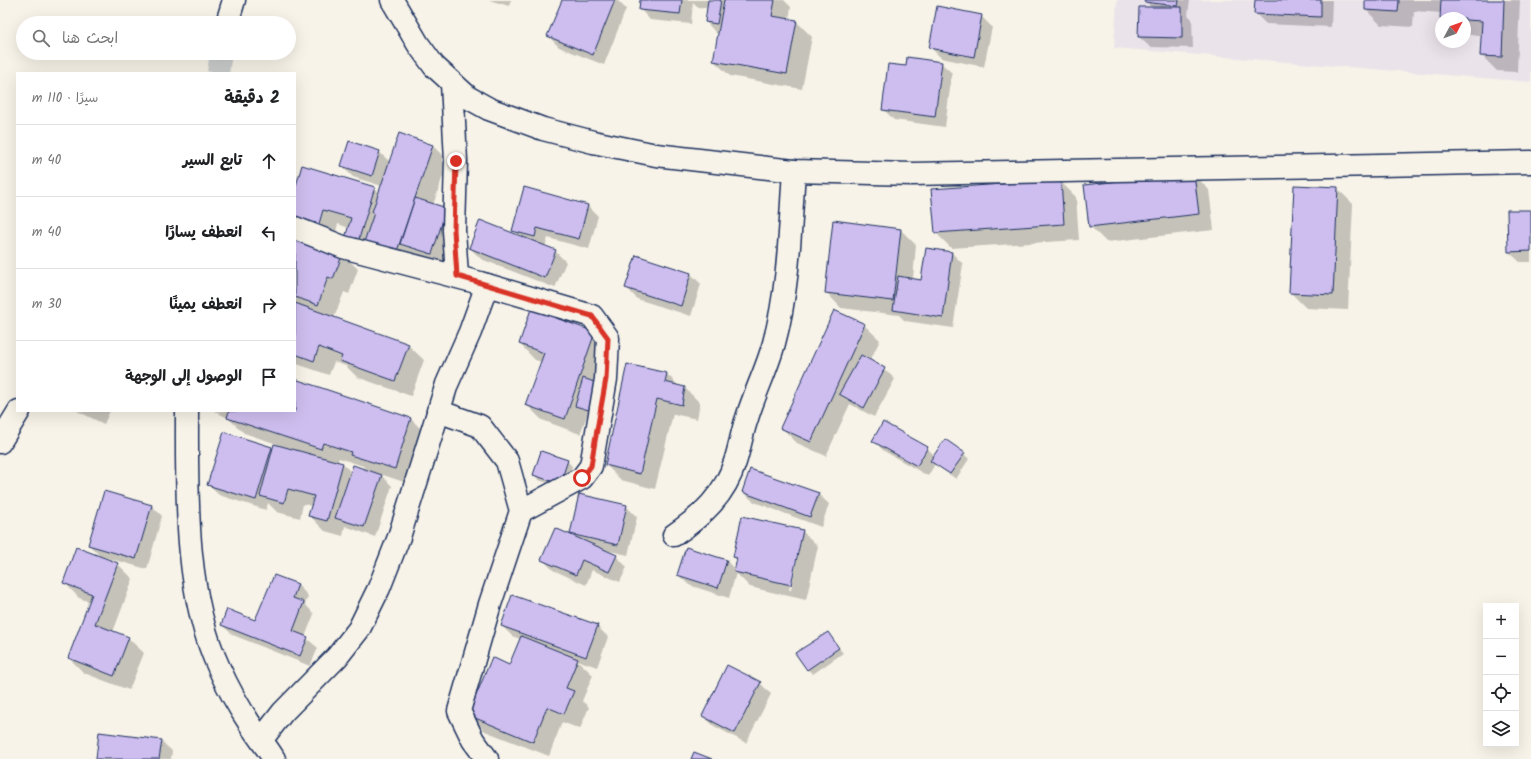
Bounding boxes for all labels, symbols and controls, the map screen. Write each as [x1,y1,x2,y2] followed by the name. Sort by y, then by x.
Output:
[1435,12,1471,48] north arrow
[16,16,296,60] search box
[30,27,52,49] icon: search
[62,27,118,51] text: ابحث هنا
[224,85,280,112] text: 2 دقيقة
[32,88,98,109] text: سيرًا · 110 m
[183,149,242,173] text: تابع السير
[32,150,61,171] text: 40 m
[258,150,280,172] icon: ahead
[447,152,465,170] route end
[165,221,242,245] text: انعطف يسارًا
[32,222,61,243] text: 40 m
[258,222,280,244] icon: left
[169,293,242,317] text: انعطف يمينًا
[32,294,62,315] text: 30 m
[258,294,280,316] icon: right
[125,365,242,389] text: الوصول إلى الوجهة
[258,366,280,388] icon: arrive
[573,469,591,487] route start
[1483,603,1519,747] map controls
[1483,603,1519,639] button: +
[1483,639,1519,675] button: −
[1483,675,1519,711] button: locate
[1483,711,1519,747] button: layers

